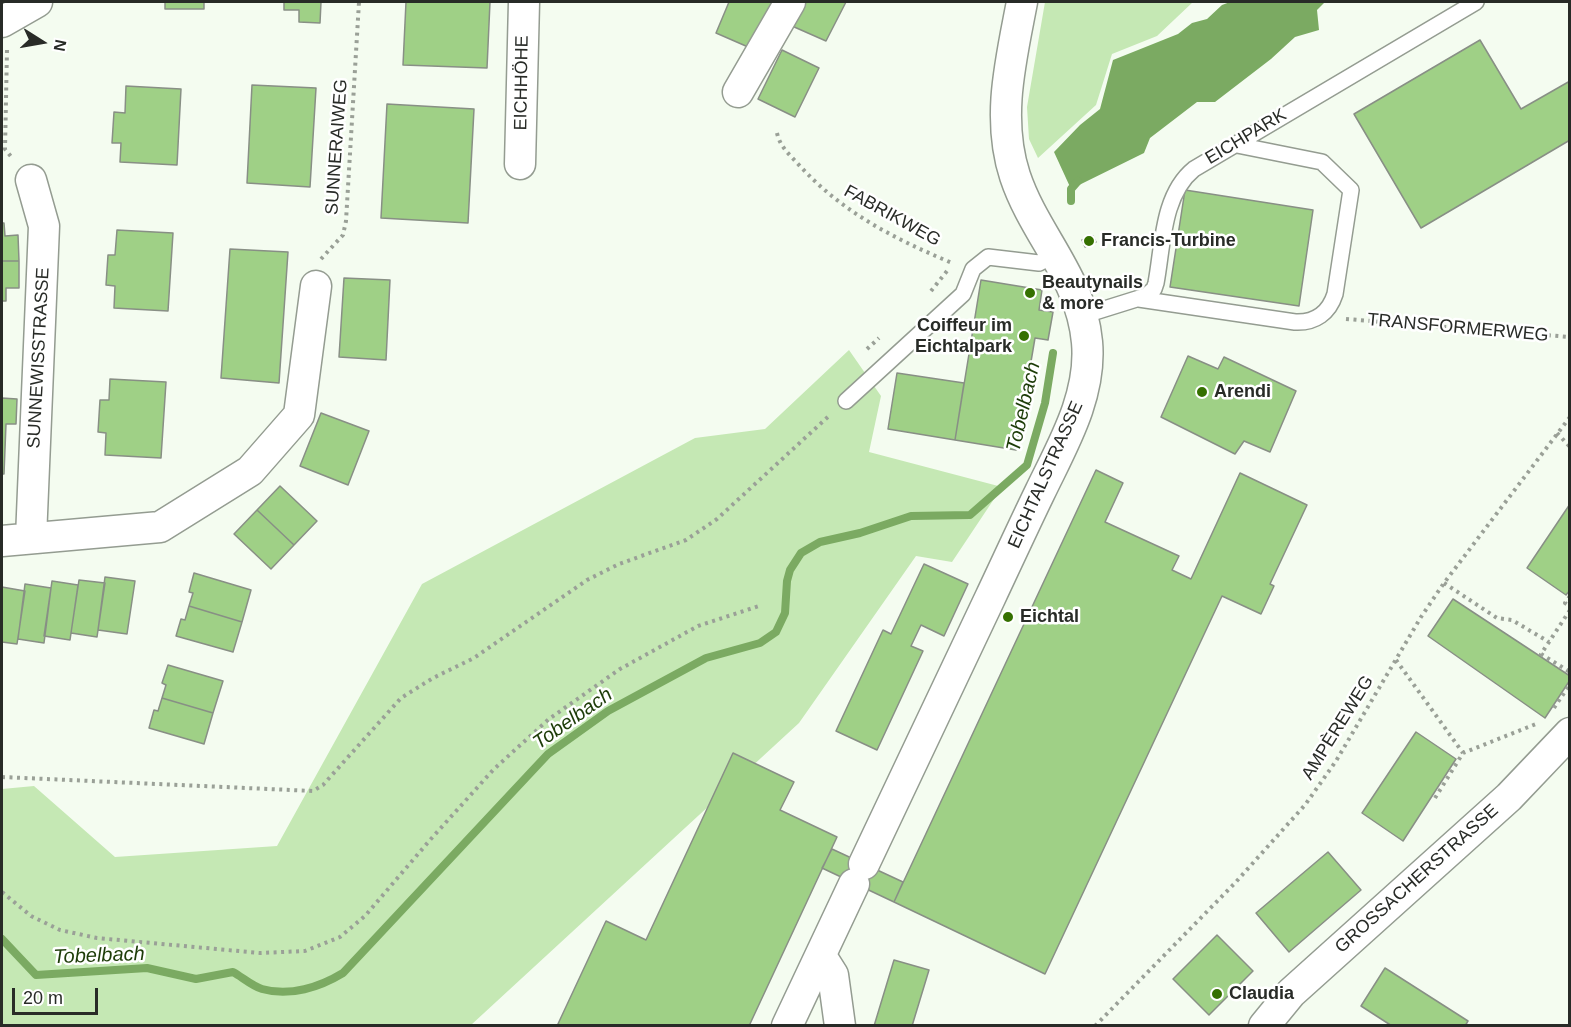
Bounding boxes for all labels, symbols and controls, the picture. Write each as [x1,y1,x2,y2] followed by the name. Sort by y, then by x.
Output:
[12,12,72,72] north arrow
[510,35,534,131] street label: EICHHÖHE
[51,38,70,53] text: N
[321,78,353,216] street label: SUNNERAIWEG
[1202,104,1290,170] street label: EICHPARK
[840,181,944,251] street label: FABRIKWEG
[1101,230,1236,252] place label: Francis-Turbine
[1082,234,1096,248] marker: Francis-Turbine
[23,267,55,449] street label: SUNNEWISSTRASSE
[1042,272,1143,314] place label: Beautynails & more
[1023,286,1037,300] marker: Beautynails & more
[1367,309,1549,347] street label: TRANSFORMERWEG
[915,315,1012,358] place label: Coiffeur im Eichtalpark
[1017,329,1031,343] marker: Coiffeur im Eichtalpark
[1002,360,1046,454] water label: Tobelbach
[1214,381,1271,403] place label: Arendi
[1195,385,1209,399] marker: Arendi
[1004,398,1088,552] street label: EICHTALSTRASSE
[1020,606,1079,628] place label: Eichtal
[1001,610,1015,624] marker: Eichtal
[1297,672,1379,784] street label: AMPÈREWEG
[529,683,617,755] water label: Tobelbach
[1331,800,1503,958] street label: GROSSACHERSTRASSE
[53,942,145,970] water label: Tobelbach
[15,976,100,1014] scale bar
[1229,983,1294,1005] place label: Claudia
[1210,987,1224,1001] marker: Claudia
[23,988,63,1008] text: 20 m

